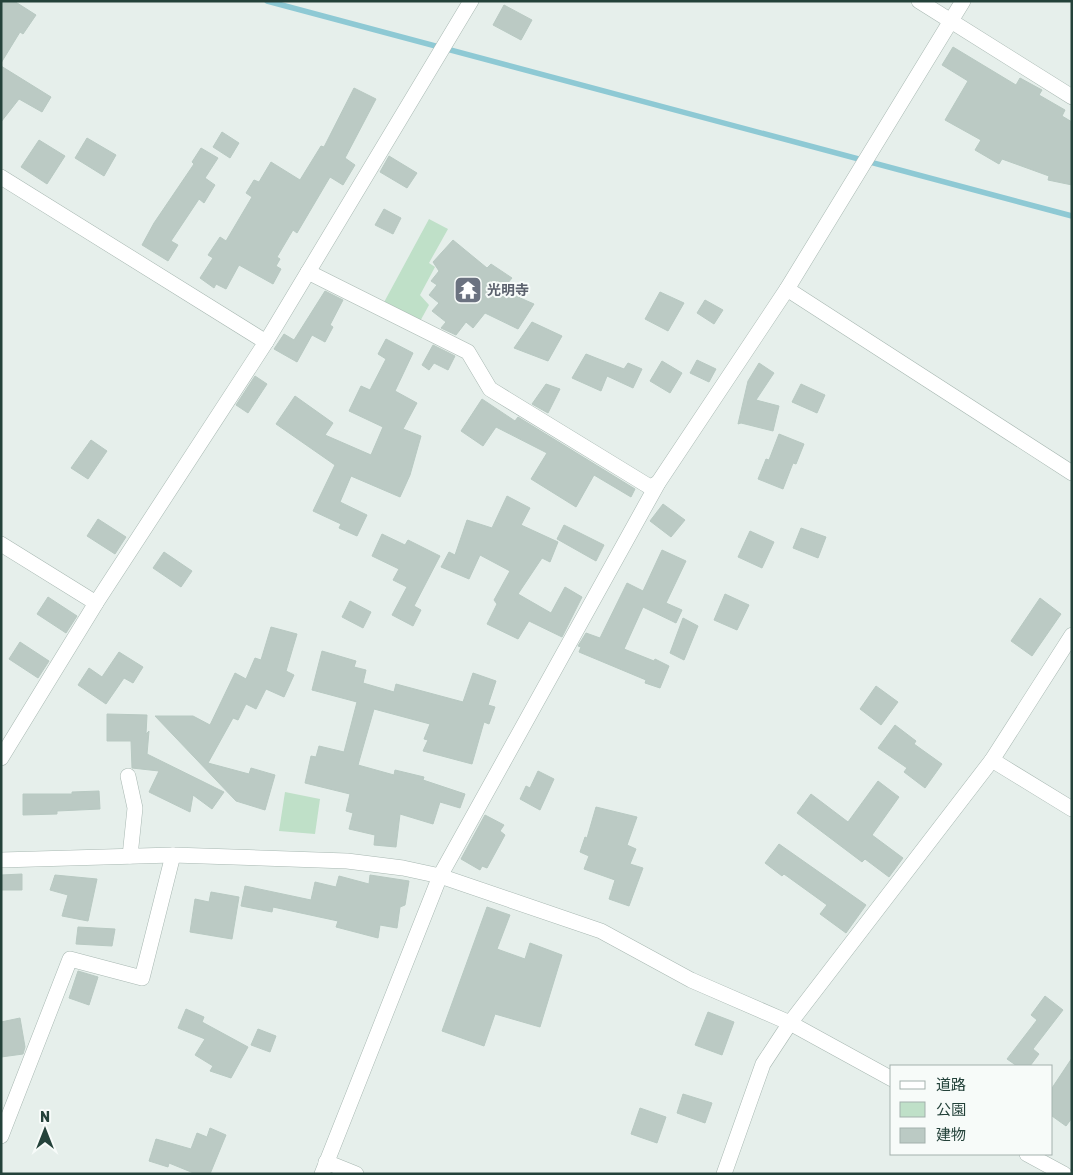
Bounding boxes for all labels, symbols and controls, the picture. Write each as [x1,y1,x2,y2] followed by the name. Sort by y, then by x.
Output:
[453,275,483,305] temple icon: 光明寺
[487,282,529,299] place label: 光明寺
[890,1065,1053,1155] legend
[936,1076,966,1094] text: 道路
[936,1101,966,1119] text: 公園
[20,1105,70,1155] north arrow
[40,1109,50,1126] text: N
[936,1126,966,1144] text: 建物

